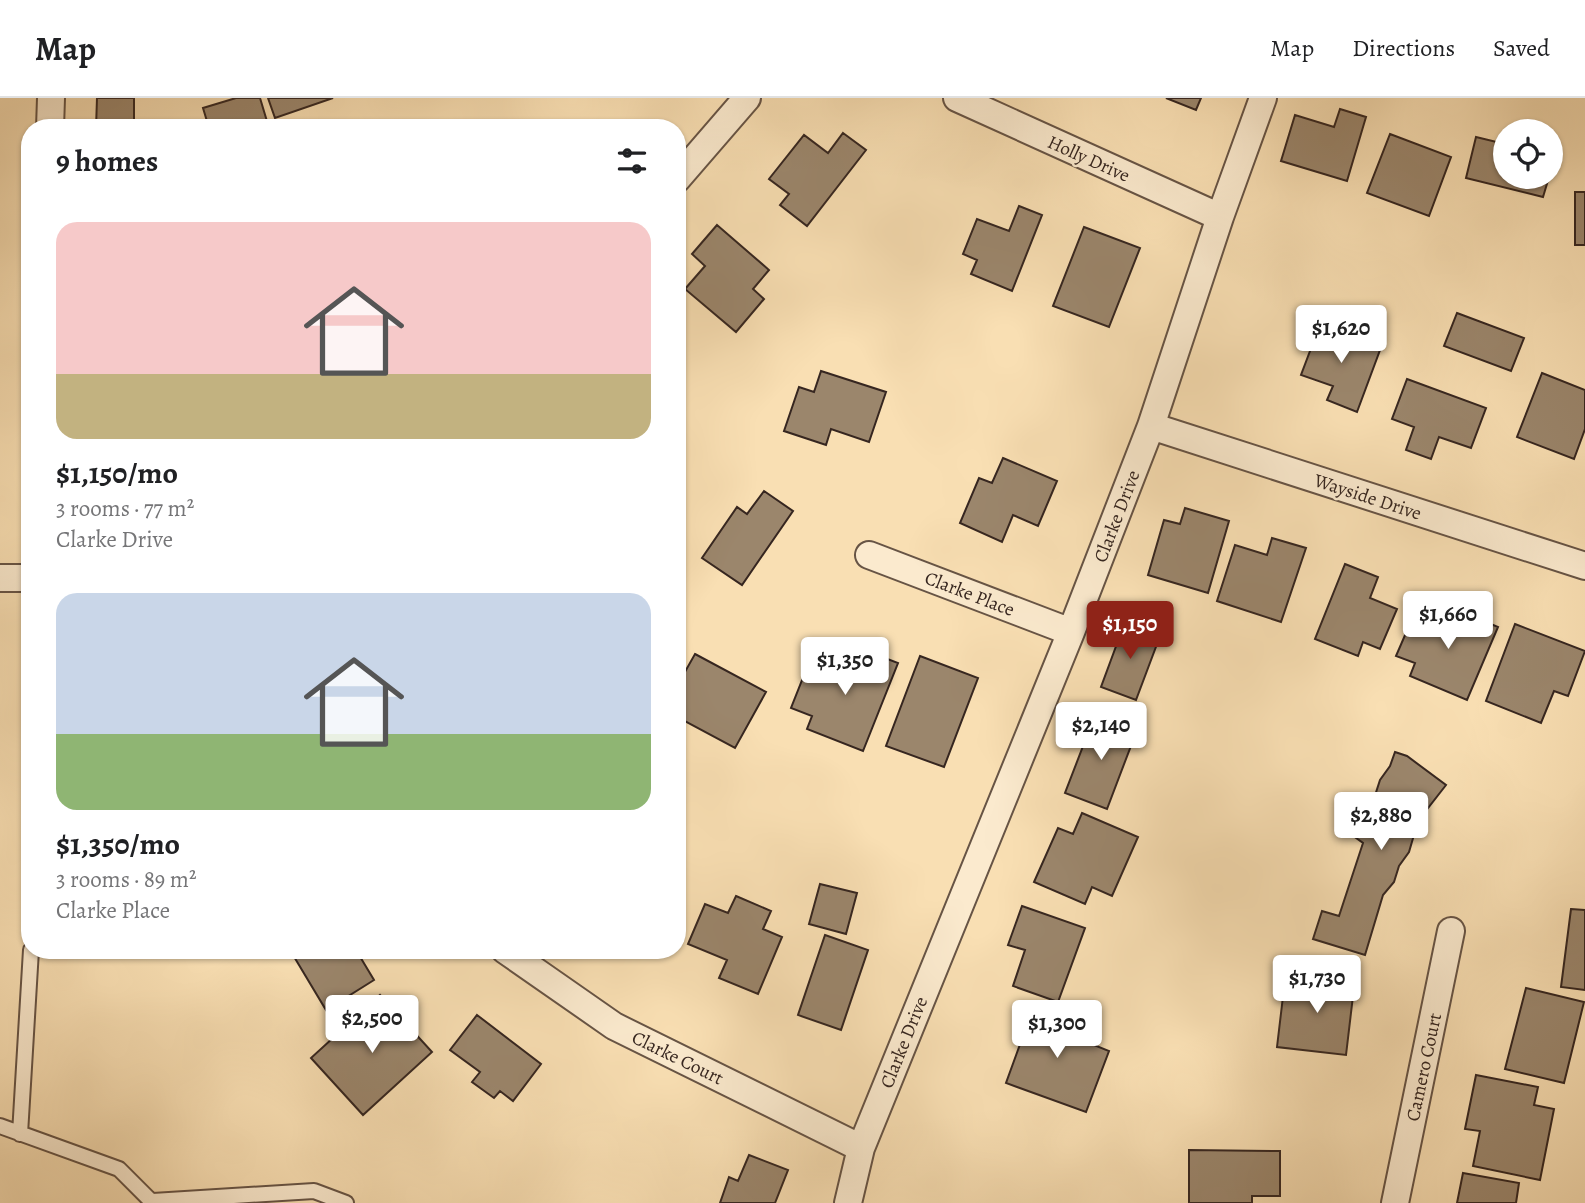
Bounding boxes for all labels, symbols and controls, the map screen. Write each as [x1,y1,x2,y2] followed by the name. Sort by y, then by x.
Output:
[35,26,96,71] text: Map
[1270,32,1314,64] text: Map
[1352,32,1455,64] text: Directions
[1493,32,1550,64] text: Saved
[1493,119,1563,189] map controls
[1493,119,1563,189] button: locate
[1043,129,1134,189] street label: Holly Drive
[56,141,158,181] text: 9 homes
[613,142,651,180] icon: filters
[291,268,417,394] icon: home
[1284,306,1398,365] pin: $1,620
[1312,312,1370,343] text: $1,620
[56,453,178,493] text: $1,150/mo
[1087,467,1146,566] street label: Clarke Drive
[1310,467,1425,527] street label: Wayside Drive
[56,493,194,524] text: 3 rooms · 77 m²
[56,524,173,555] text: Clarke Drive
[921,565,1018,623] street label: Clarke Place
[1391,592,1505,651] pin: $1,660
[1419,598,1477,629] text: $1,660
[1073,602,1187,661] pin: $1,150
[1103,608,1157,639] text: $1,150
[788,638,902,697] pin: $1,350
[291,639,417,765] icon: home
[817,644,873,675] text: $1,350
[1044,702,1158,762] pin: $2,140
[1072,709,1130,740] text: $2,140
[1324,792,1438,852] pin: $2,880
[1350,799,1412,830] text: $2,880
[56,824,180,864] text: $1,350/mo
[56,864,197,895] text: 3 rooms · 89 m²
[56,895,170,926] text: Clarke Place
[1260,956,1374,1015] pin: $1,730
[1289,962,1345,993] text: $1,730
[874,993,934,1092] street label: Clarke Drive
[315,996,429,1055] pin: $2,500
[1000,1000,1114,1060] pin: $1,300
[342,1002,402,1033] text: $2,500
[1028,1007,1086,1038] text: $1,300
[1400,1011,1448,1124] street label: Camero Court
[627,1025,728,1091] street label: Clarke Court

